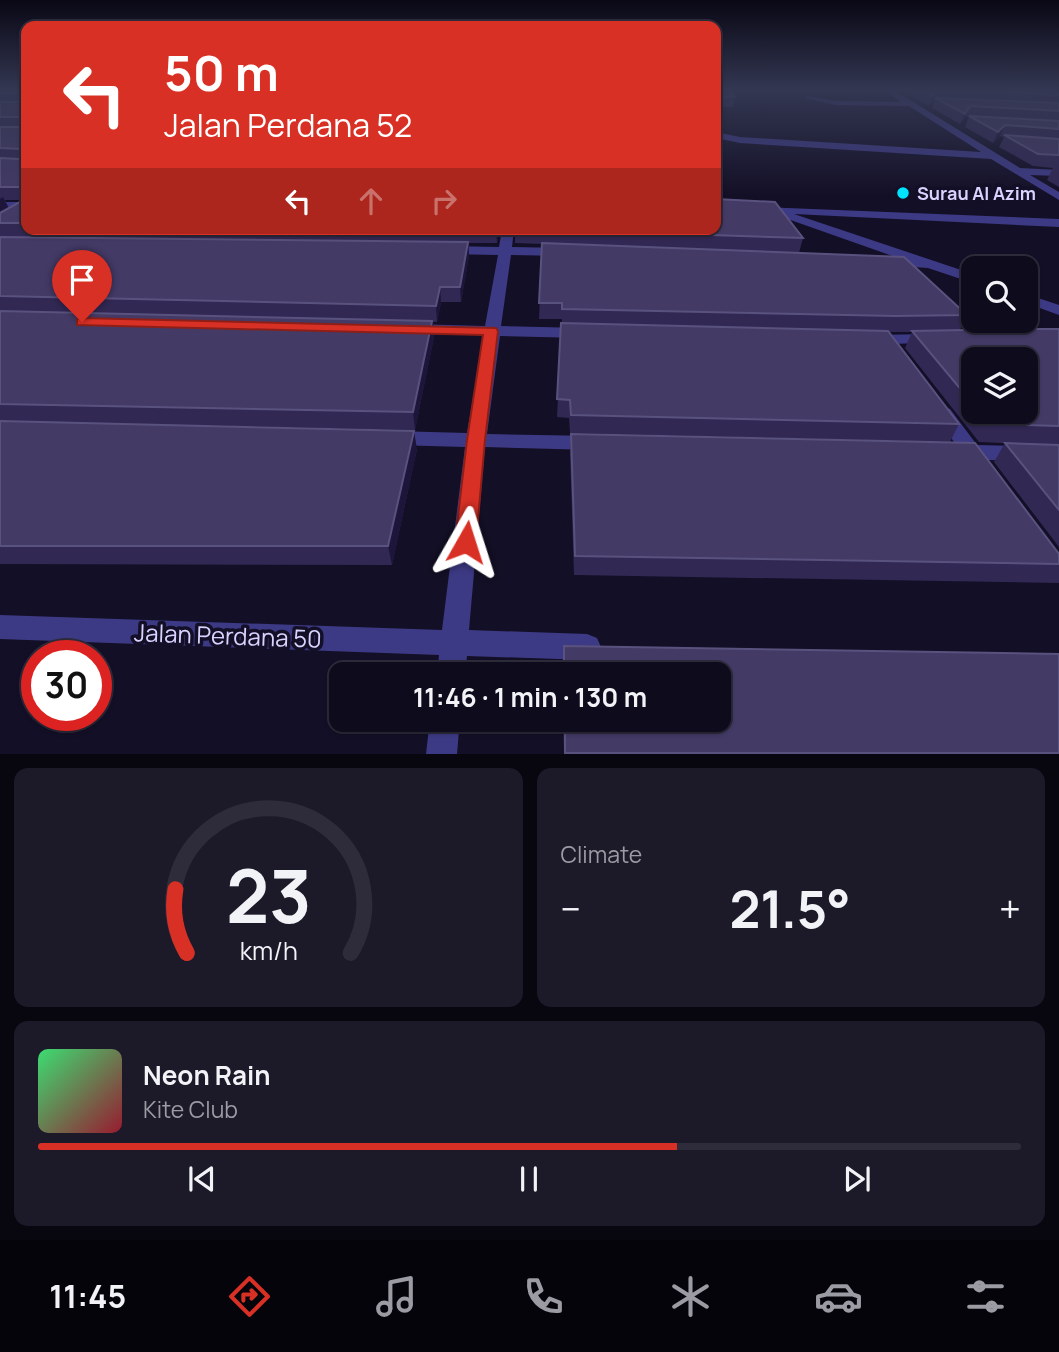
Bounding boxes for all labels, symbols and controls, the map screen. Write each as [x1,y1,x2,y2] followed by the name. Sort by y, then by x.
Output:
[164,39,279,106] text: 50 m
[49,49,140,140] icon: left
[164,103,412,147] text: Jalan Perdana 52
[917,181,1036,205] place label: Surau Al Azim
[279,182,317,220] icon: left
[352,182,390,220] icon: ahead
[425,182,463,220] icon: right
[895,185,911,201] marker: Surau Al Azim
[52,250,112,322] pin
[961,256,1038,424] map controls
[961,256,1038,333] button: search
[63,261,101,299] icon: arrive
[961,347,1038,424] button: layers
[429,505,503,579] position arrow
[134,615,322,655] street label: Jalan Perdana 50
[21,640,112,731] speed limit sign: 30
[413,679,647,715] text: 11:46 · 1 min · 130 m
[561,838,642,870] text: Climate
[225,846,311,946] text: 23
[729,873,851,944] text: 21.5°
[561,882,581,934] text: −
[999,882,1021,934] text: +
[239,933,297,968] text: km/h
[143,1057,271,1093] text: Neon Rain
[143,1093,238,1125] text: Kite Club
[183,1160,221,1198] icon: previous
[510,1160,548,1198] icon: pause
[838,1160,876,1198] icon: next
[225,1272,274,1321] icon: directions
[372,1272,421,1321] icon: music
[519,1272,568,1321] icon: phone
[666,1272,715,1321] icon: climate
[814,1272,863,1321] icon: car
[961,1272,1010,1321] icon: filters
[49,1274,126,1318] text: 11:45

